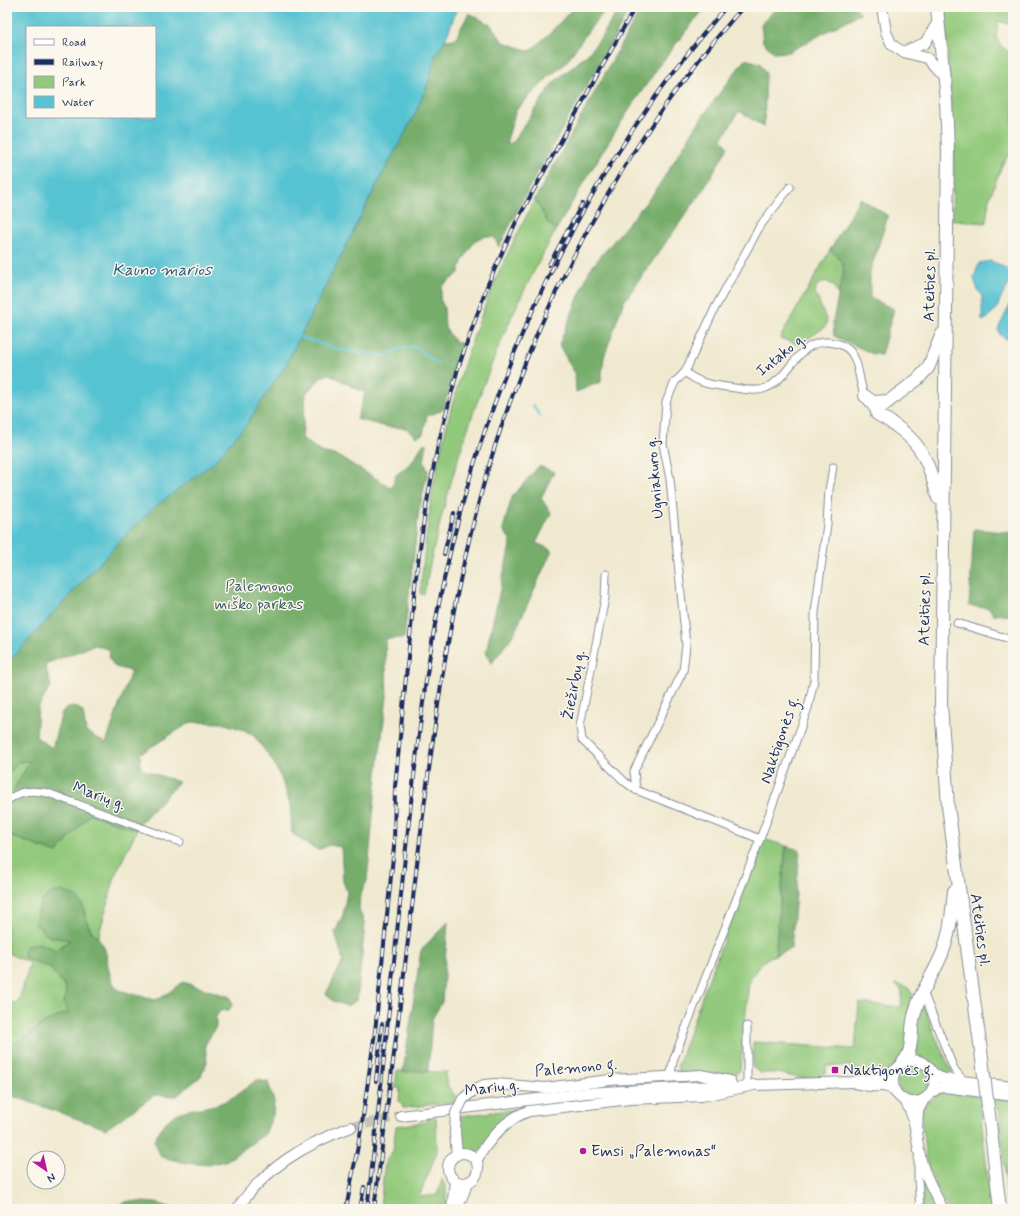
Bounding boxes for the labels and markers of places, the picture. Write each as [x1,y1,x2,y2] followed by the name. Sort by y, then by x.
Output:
[843,1060,934,1082] place label: Naktigonės g.
[830,1065,840,1075] marker: Naktigonės g.
[591,1141,716,1162] place label: Emsi „Palemonas“
[578,1146,588,1156] marker: Emsi „Palemonas“

